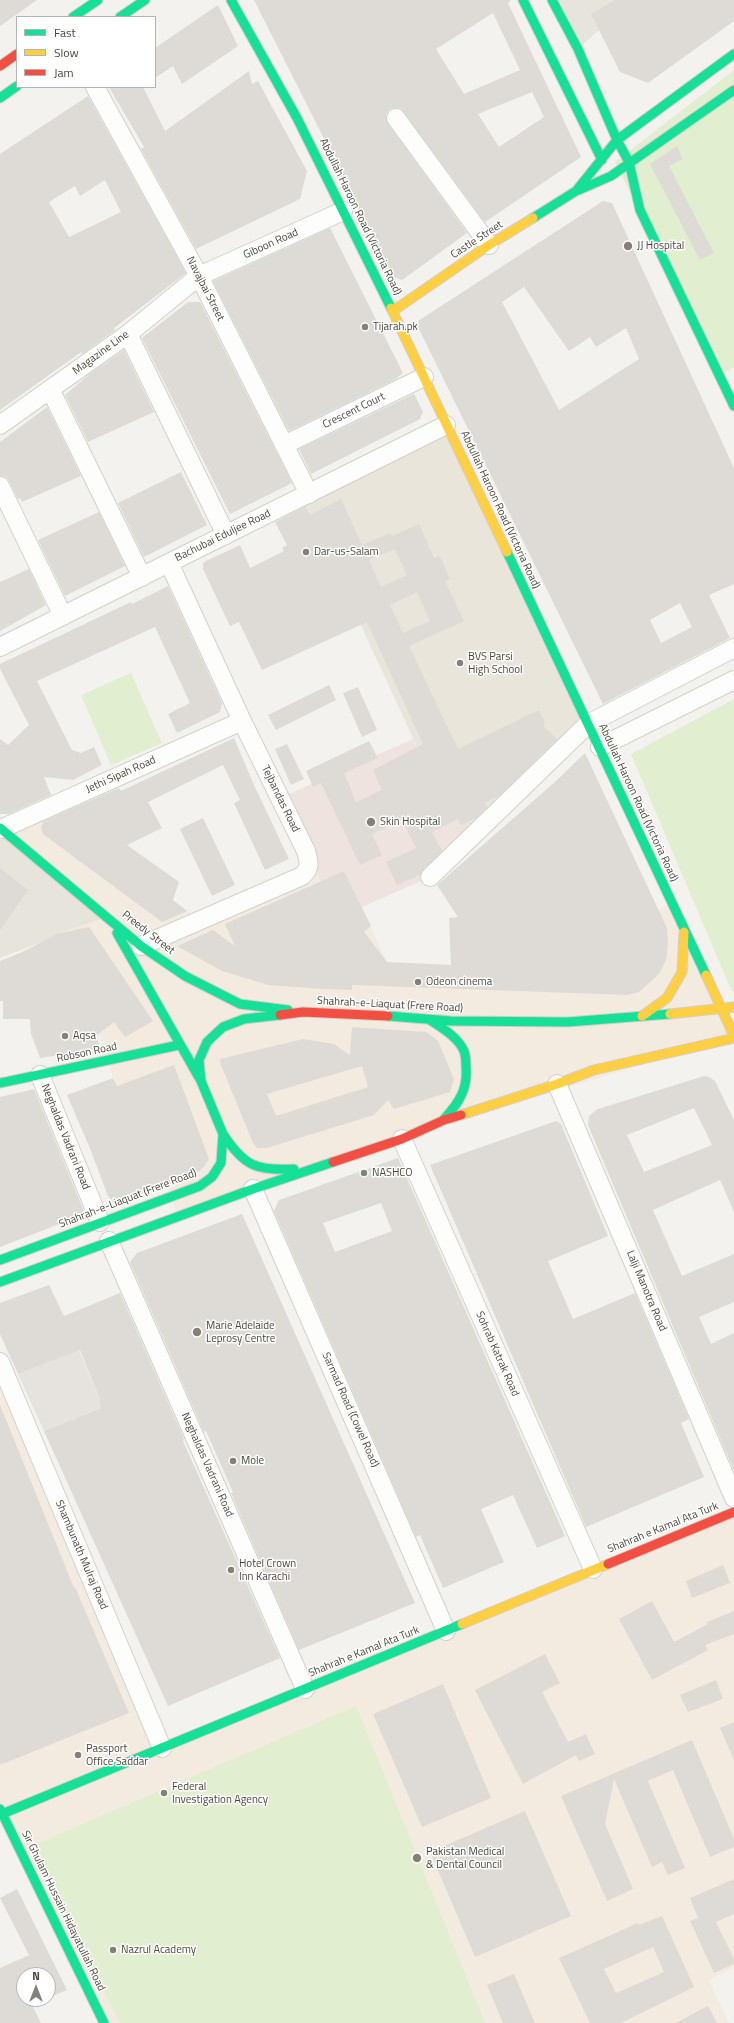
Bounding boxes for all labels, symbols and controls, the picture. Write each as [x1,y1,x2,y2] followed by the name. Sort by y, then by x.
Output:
[16,16,156,88] legend
[54,23,76,42] text: Fast
[54,43,79,62] text: Slow
[54,63,74,82] text: Jam
[316,136,404,298] street label: Abdullah Haroon Road (Victoria Road)
[449,218,505,262] street label: Castle Street
[241,226,301,262] street label: Giboon Road
[637,239,684,253] place label: JJ Hospital
[622,240,634,252] marker: JJ Hospital
[183,255,227,323] street label: Navajbai Street
[373,320,418,334] place label: Tijarah.pk
[360,322,370,332] marker: Tijarah.pk
[70,328,132,378] street label: Magazine Line
[321,390,387,432] street label: Crescent Court
[458,429,542,591] street label: Abdullah Haroon Road (Victoria Road)
[173,507,273,565] street label: Bachubai Eduljee Road
[314,545,379,559] place label: Dar-us-Salam
[301,547,311,557] marker: Dar-us-Salam
[468,650,523,676] place label: BVS Parsi High School
[455,658,465,668] marker: BVS Parsi High School
[596,722,680,884] street label: Abdullah Haroon Road (Victoria Road)
[84,754,158,796] street label: Jethi Sipah Road
[258,763,302,835] street label: Tejbandas Road
[380,815,440,829] place label: Skin Hospital
[365,816,377,828] marker: Skin Hospital
[119,908,177,958] street label: Preedy Street
[426,975,492,989] place label: Odeon cinema
[413,977,423,987] marker: Odeon cinema
[317,995,463,1015] street label: Shahrah-e-Liaquat (Frere Road)
[73,1029,96,1043] place label: Aqsa
[60,1031,70,1041] marker: Aqsa
[56,1040,118,1066] street label: Robson Road
[38,1082,92,1192] street label: Neghaldas Vadrani Road
[372,1166,412,1180] place label: NASHCO
[57,1167,199,1231] street label: Shahrah-e-Liaquat (Frere Road)
[359,1168,369,1178] marker: NASHCO
[623,1249,669,1333] street label: Lalji Manotra Road
[472,1309,522,1399] street label: Sohrab Katrak Road
[206,1319,275,1345] place label: Marie Adelaide Leprosy Centre
[191,1326,203,1338] marker: Marie Adelaide Leprosy Centre
[319,1350,381,1470] street label: Sarmad Road (Cowel Road)
[178,1411,236,1519] street label: Neghaldas Vadrani Road
[241,1454,264,1468] place label: Mole
[228,1456,238,1466] marker: Mole
[52,1498,110,1612] street label: Shambunath Mulraj Road
[606,1500,720,1556] street label: Shahrah e Kamal Ata Turk
[239,1557,296,1583] place label: Hotel Crown Inn Karachi
[226,1565,236,1575] marker: Hotel Crown Inn Karachi
[307,1624,421,1680] street label: Shahrah e Kamal Ata Turk
[86,1742,148,1768] place label: Passport Office Saddar
[73,1750,83,1760] marker: Passport Office Saddar
[172,1780,268,1806] place label: Federal Investigation Agency
[159,1788,169,1798] marker: Federal Investigation Agency
[18,1829,108,1993] street label: Sir Ghulam Hussain Hidayatullah Road
[426,1845,504,1871] place label: Pakistan Medical & Dental Council
[411,1852,423,1864] marker: Pakistan Medical & Dental Council
[121,1943,196,1957] place label: Nazrul Academy
[108,1945,118,1955] marker: Nazrul Academy
[16,1967,56,2007] north arrow
[32,1968,40,1984] text: N

